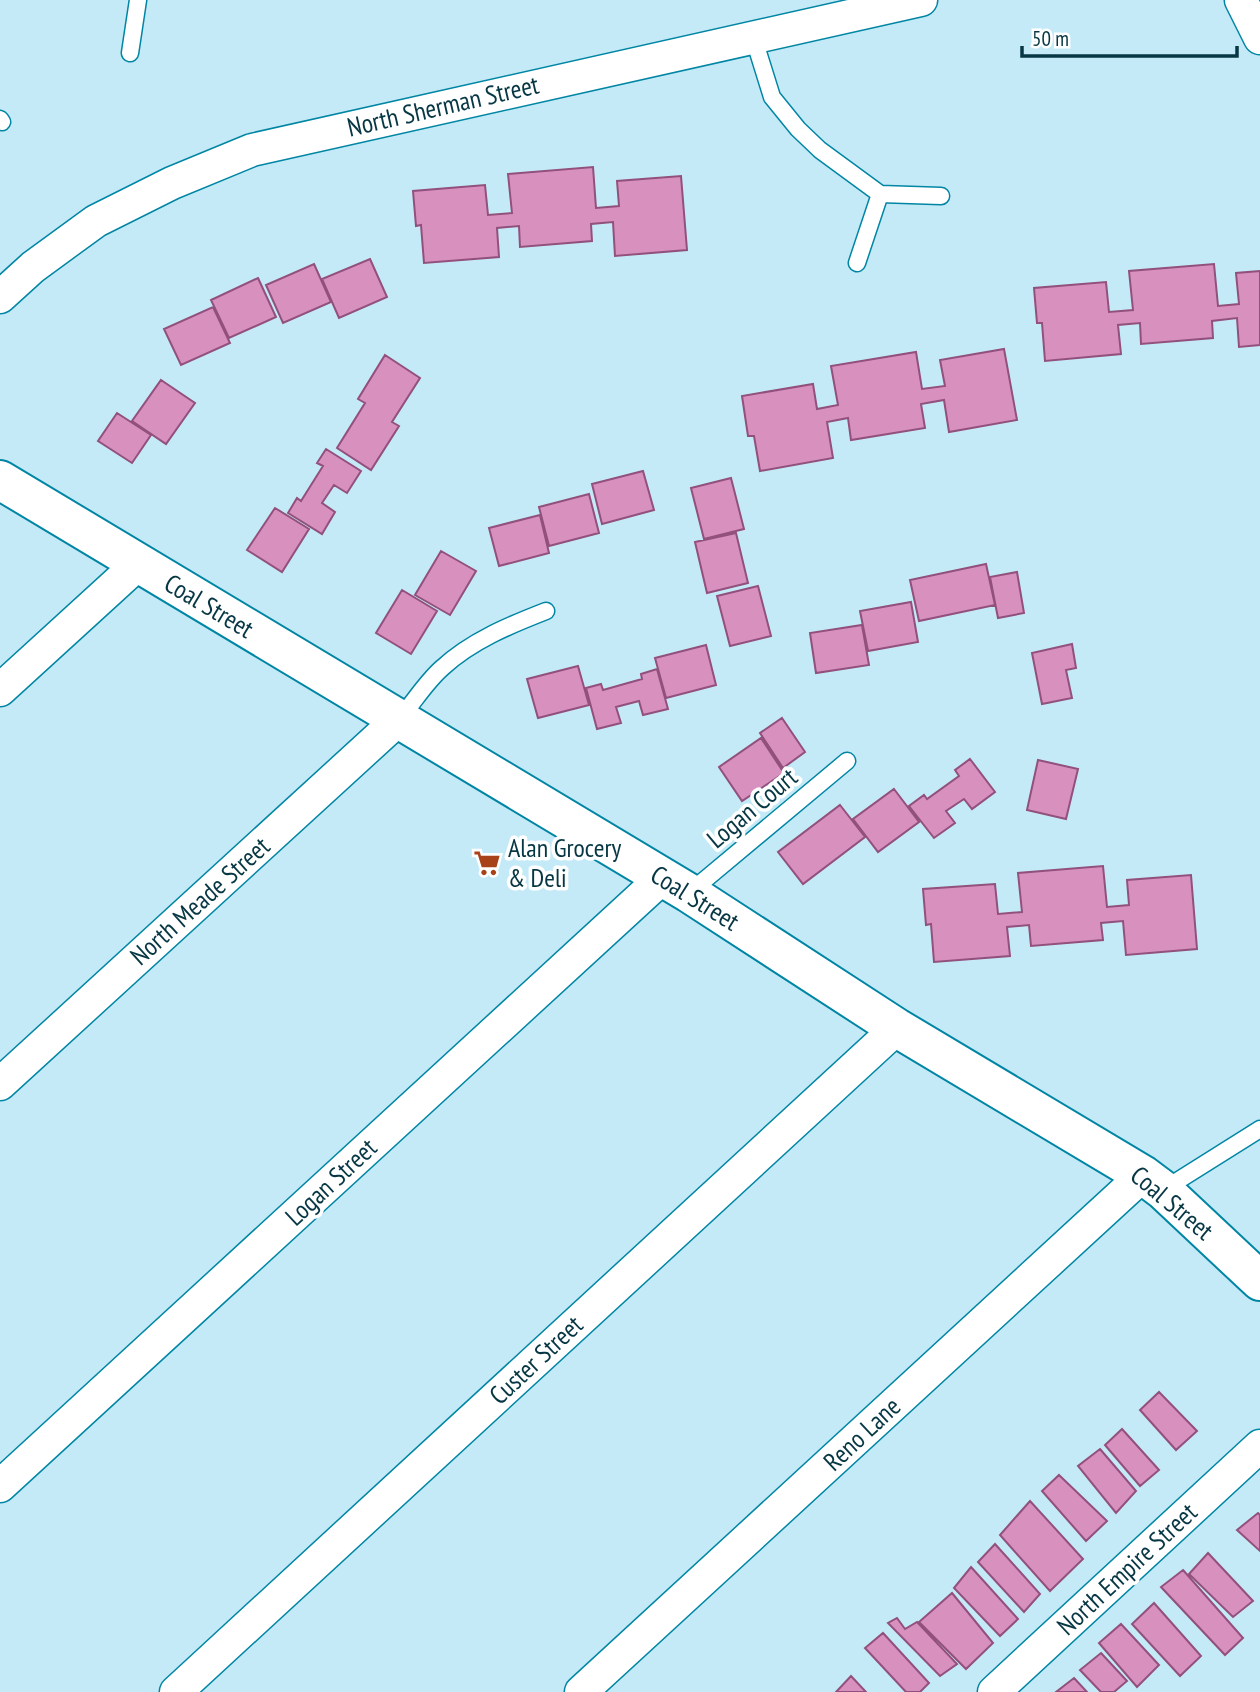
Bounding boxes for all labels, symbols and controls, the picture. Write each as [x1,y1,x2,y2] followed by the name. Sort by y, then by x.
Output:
[1022,14,1237,58] scale bar
[1032,25,1069,52] text: 50 m
[344,67,542,144] street label: North Sherman Street
[159,566,260,645] street label: Coal Street
[700,760,804,855] street label: Logan Court
[123,829,276,972] street label: North Meade Street
[508,831,622,894] place label: Alan Grocery & Deli
[472,848,502,878] supermarket icon: Alan Grocery & Deli
[645,858,746,938] street label: Coal Street
[278,1131,383,1232] street label: Logan Street
[1124,1158,1221,1247] street label: Coal Street
[482,1308,589,1411] street label: Custer Street
[816,1390,907,1478] street label: Reno Lane
[1050,1495,1203,1642] street label: North Empire Street

